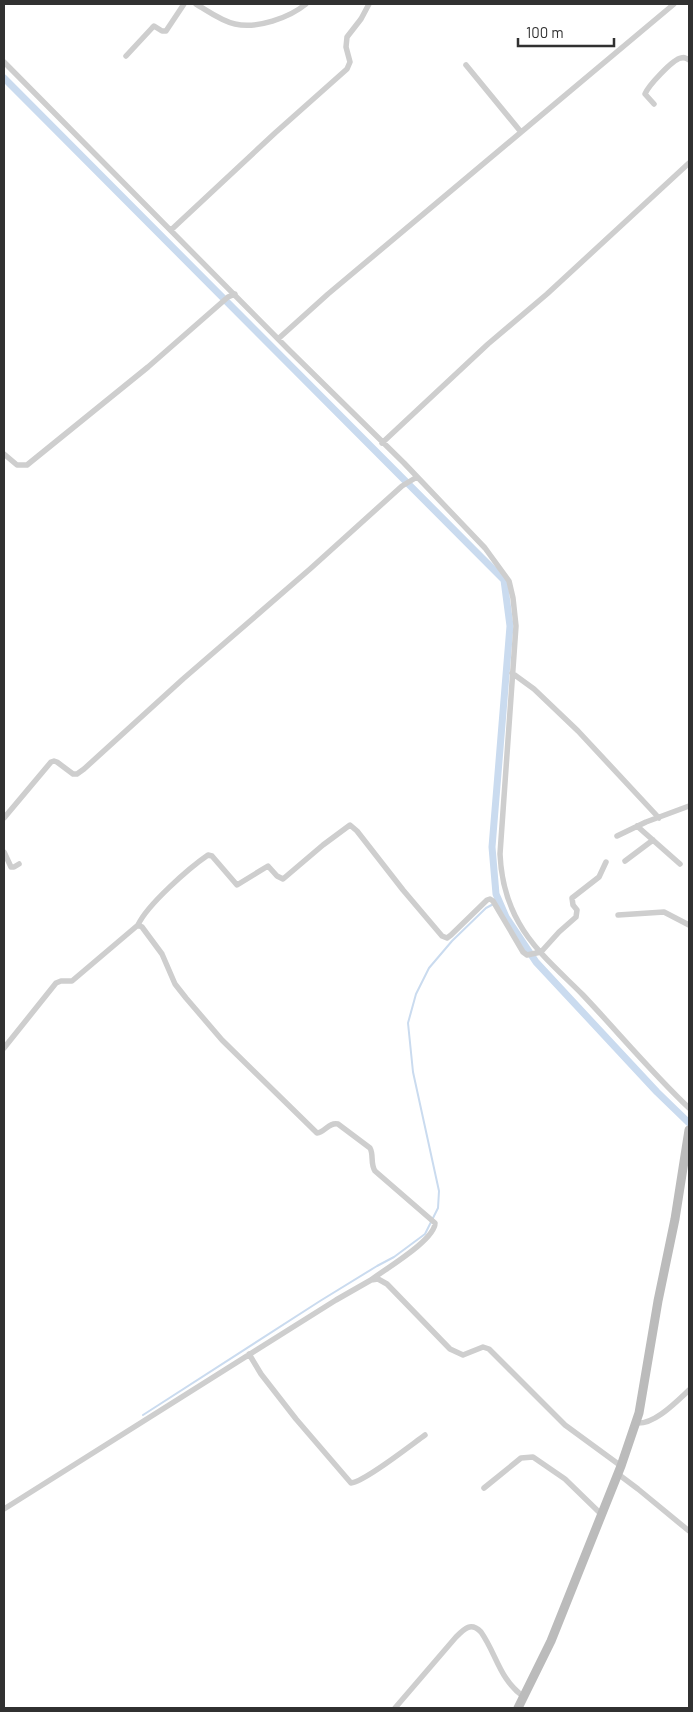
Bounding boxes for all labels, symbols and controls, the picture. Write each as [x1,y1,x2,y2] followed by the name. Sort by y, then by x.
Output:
[518,15,614,47] scale bar
[526,23,564,41] text: 100 m

